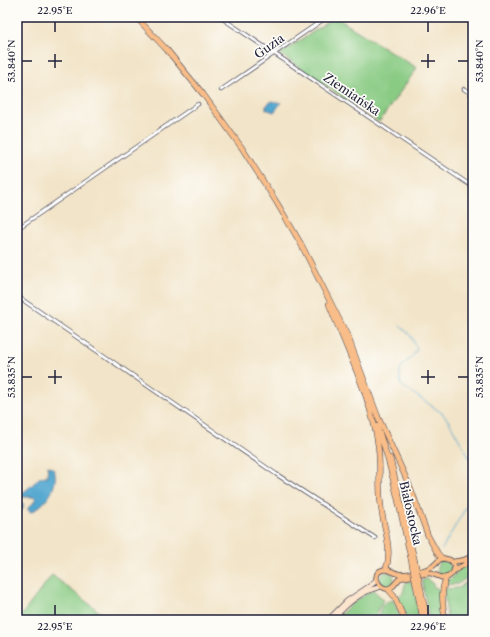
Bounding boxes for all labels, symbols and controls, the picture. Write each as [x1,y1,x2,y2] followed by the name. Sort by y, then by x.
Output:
[37,4,73,17] text: 22.95°E
[410,4,446,17] text: 22.96°E
[251,30,287,62] street label: Guzia
[5,39,18,83] text: 53.840°N
[473,39,486,83] text: 53.840°N
[321,70,384,119] street label: Ziemiańska
[5,356,18,398] text: 53.835°N
[473,356,486,398] text: 53.835°N
[396,479,426,547] street label: Białostocka
[37,620,73,633] text: 22.95°E
[410,620,446,633] text: 22.96°E

